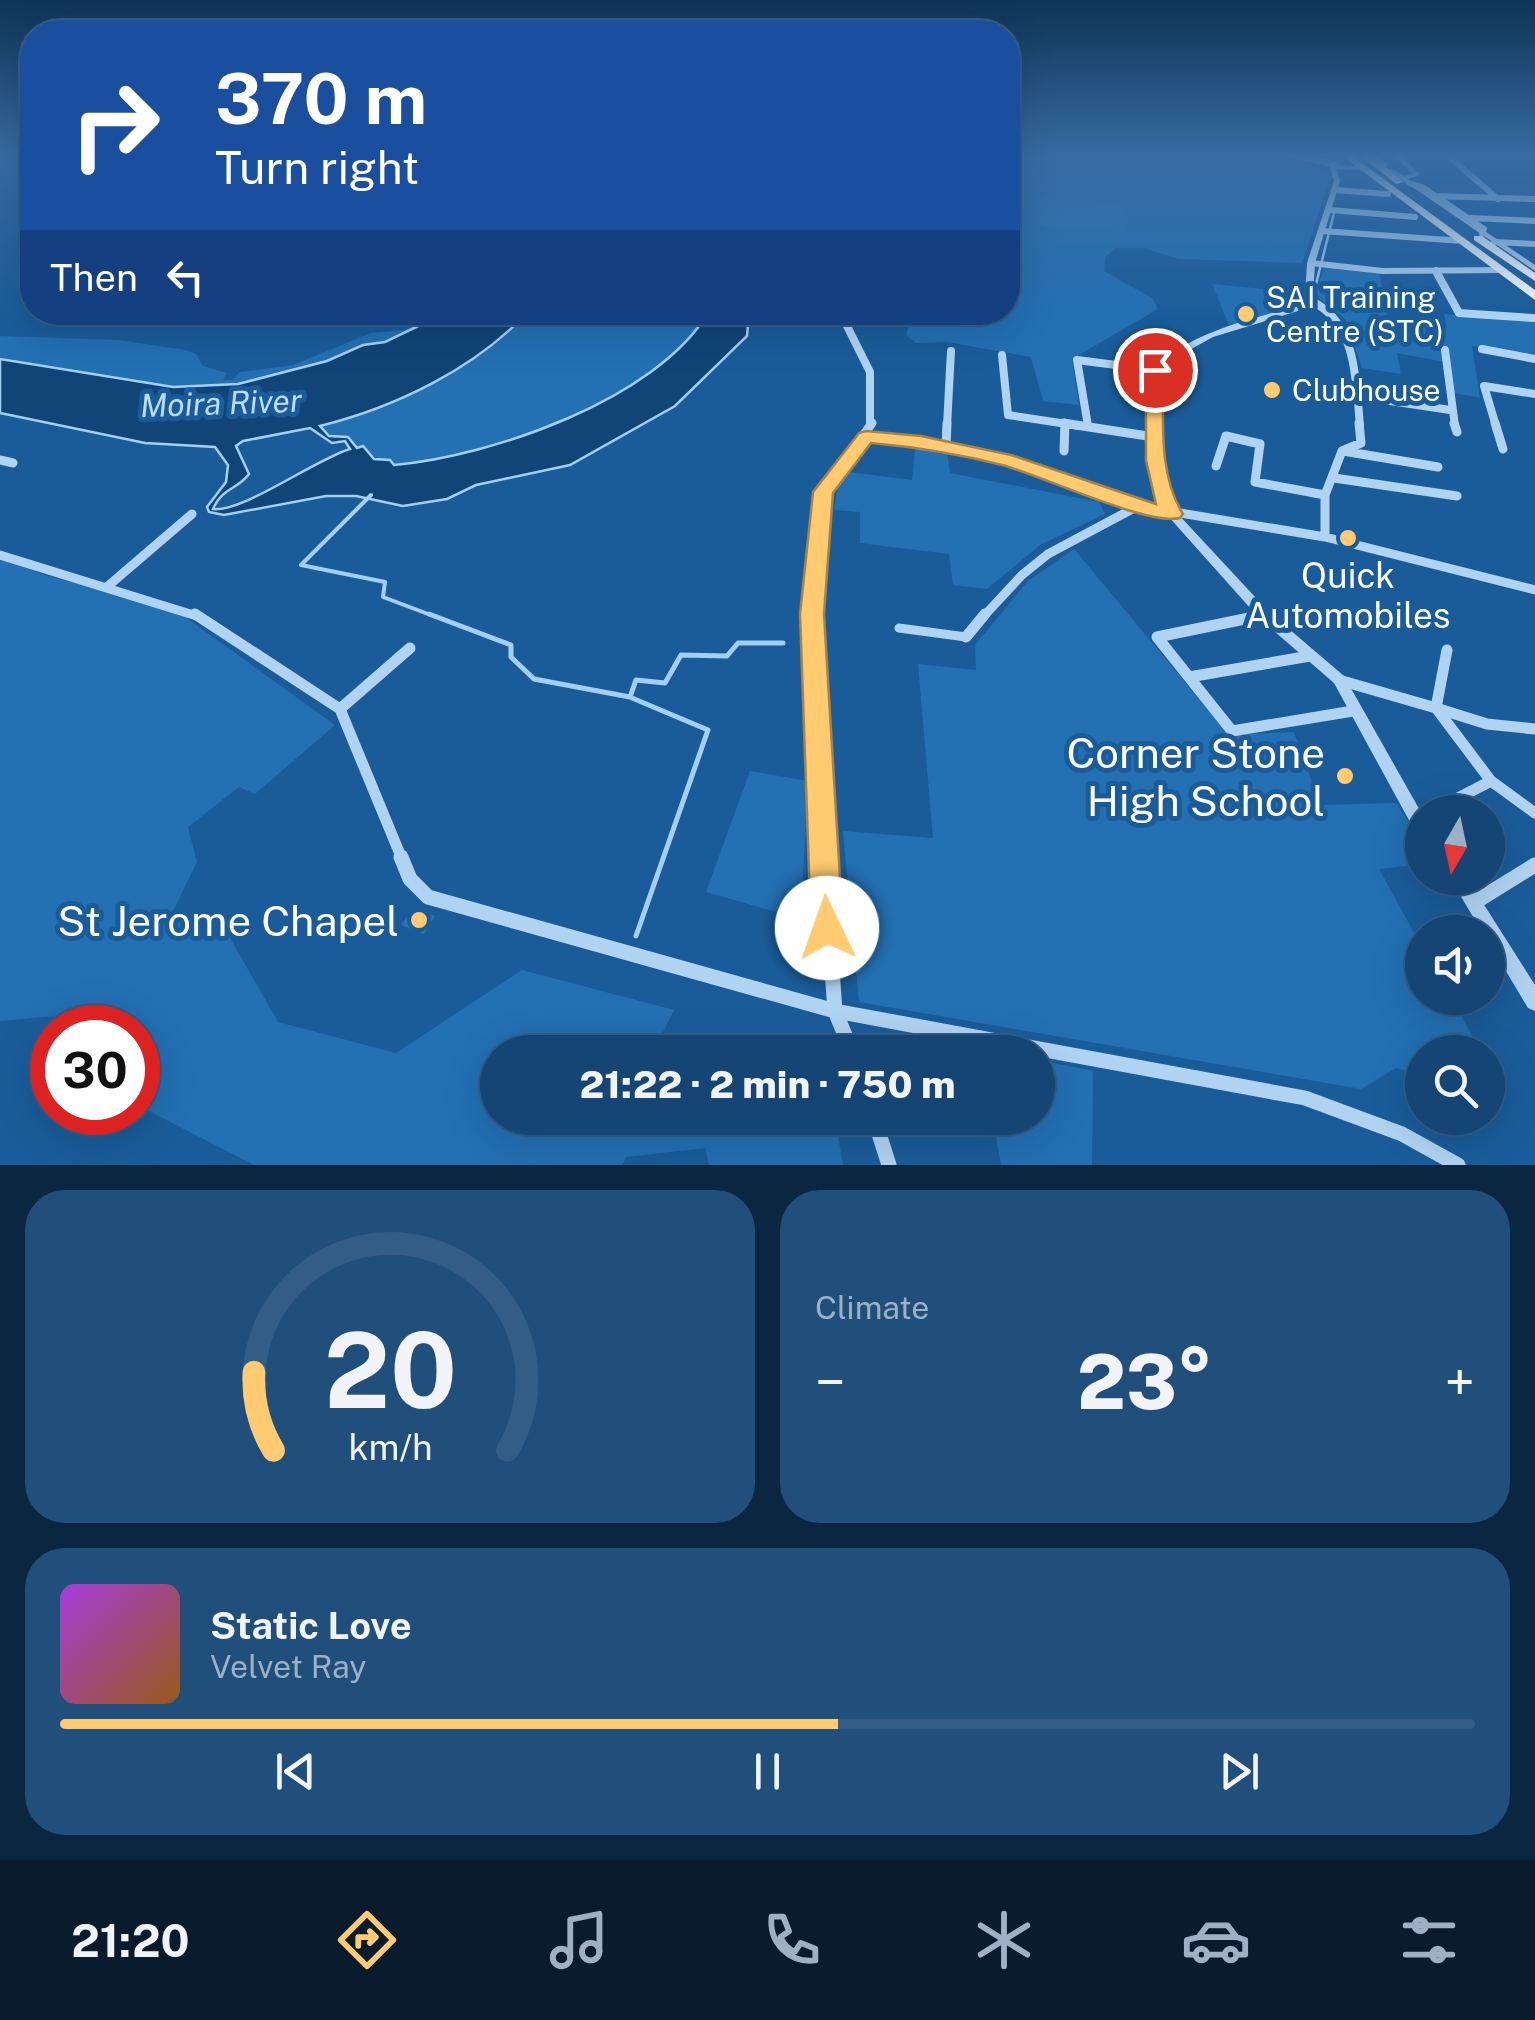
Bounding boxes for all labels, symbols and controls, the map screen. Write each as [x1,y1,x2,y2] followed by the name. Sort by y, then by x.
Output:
[215,57,427,140] text: 370 m
[50,60,180,190] icon: right
[215,141,419,194] text: Turn right
[158,250,213,305] icon: left
[50,255,138,300] text: Then
[1266,279,1444,349] place label: SAI Training Centre (STC)
[1235,303,1257,325] marker: SAI Training Centre (STC)
[1113,328,1198,413] pin
[1128,343,1183,398] icon: arrive
[1292,372,1441,408] place label: Clubhouse
[1261,379,1283,401] marker: Clubhouse
[139,382,303,424] water label: Moira River
[1337,527,1359,549] marker: Quick Automobiles
[1246,555,1450,636] place label: Quick Automobiles
[1066,728,1325,825] place label: Corner Stone High School
[1334,765,1356,787] marker: Corner Stone High School
[1405,795,1505,895] north arrow
[1405,795,1505,1135] map controls
[775,876,879,980] position arrow
[57,896,399,945] place label: St Jerome Chapel
[408,909,430,931] marker: St Jerome Chapel
[1405,915,1505,1015] button: sound
[30,1005,160,1135] speed limit sign: 30
[1405,1035,1505,1135] button: search
[580,1062,955,1107] text: 21:22 · 2 min · 750 m
[815,1289,929,1326] text: Climate
[323,1309,457,1431] text: 20
[1077,1338,1213,1426] text: 23°
[815,1350,846,1414] text: −
[1445,1350,1475,1414] text: +
[348,1426,432,1468] text: km/h
[210,1603,412,1648] text: Static Love
[210,1648,366,1685] text: Velvet Ray
[268,1744,323,1799] icon: previous
[740,1744,795,1799] icon: pause
[1212,1744,1267,1799] icon: next
[332,1905,402,1975] icon: directions
[544,1905,614,1975] icon: music
[757,1905,827,1975] icon: phone
[969,1905,1039,1975] icon: climate
[1181,1905,1251,1975] icon: car
[1394,1905,1464,1975] icon: filters
[71,1914,190,1967] text: 21:20

